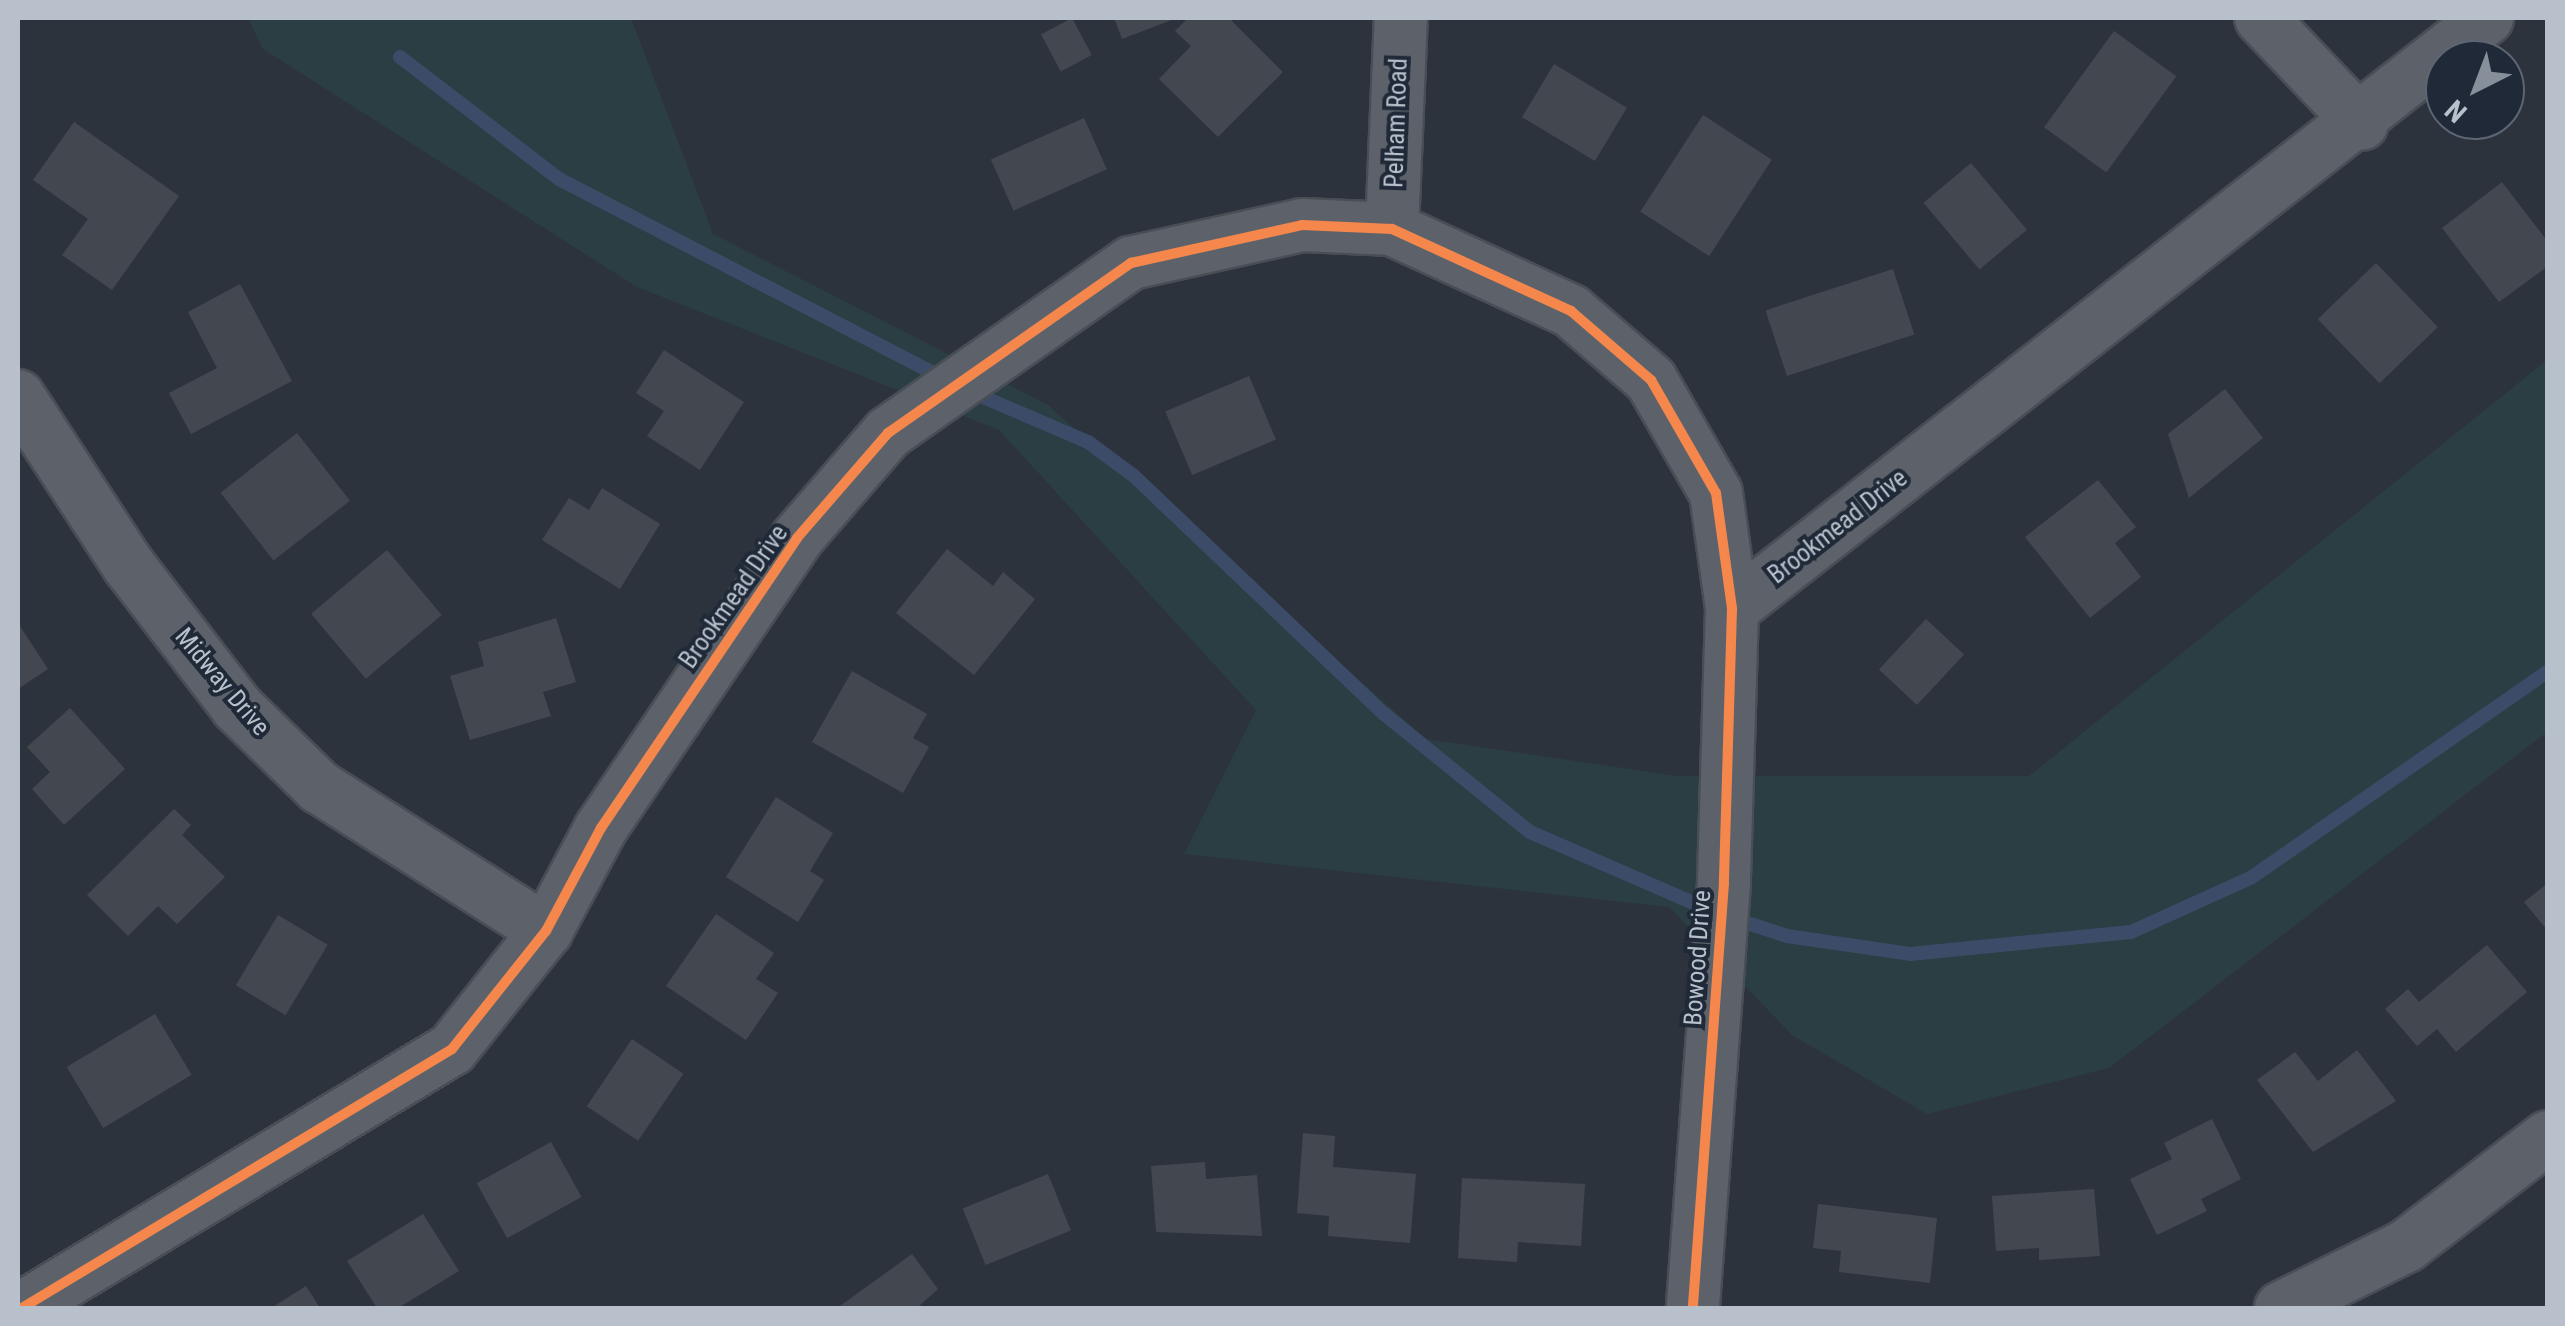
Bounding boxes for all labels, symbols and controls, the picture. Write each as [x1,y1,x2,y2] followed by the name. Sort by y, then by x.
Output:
[2425,40,2525,140] north arrow
[1380,58,1414,188] street label: Pelham Road
[2439,93,2473,129] text: N
[1763,463,1913,591] street label: Brookmead Drive
[674,520,794,674] street label: Brookmead Drive
[168,622,276,742] street label: Midway Drive
[1678,889,1718,1027] street label: Bowood Drive

